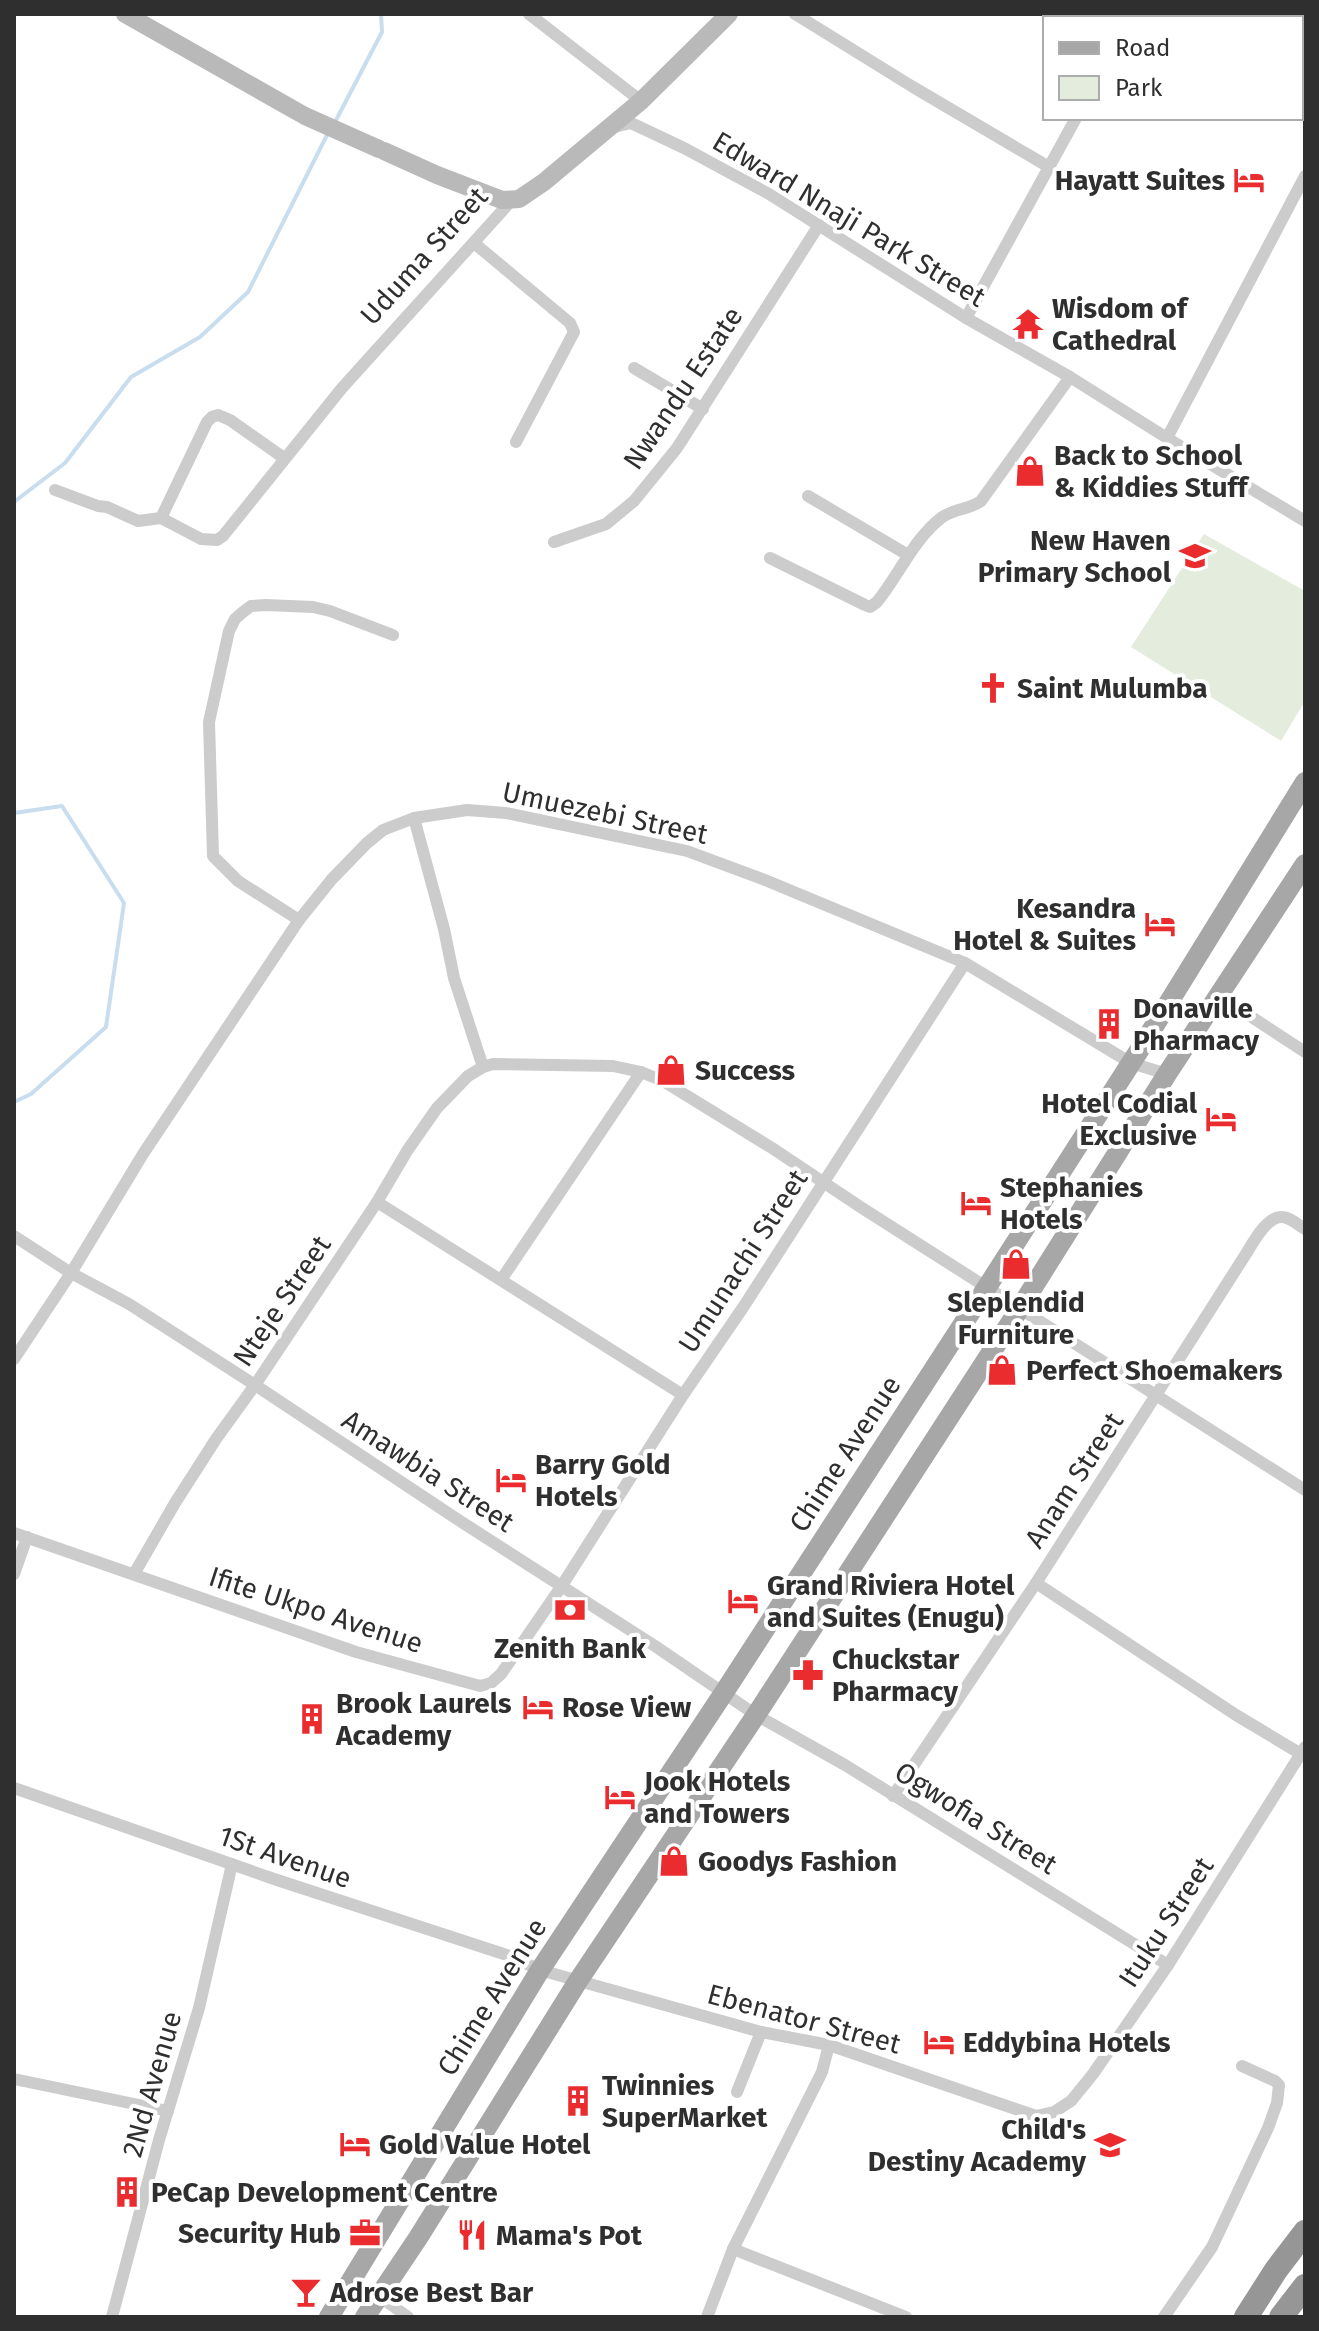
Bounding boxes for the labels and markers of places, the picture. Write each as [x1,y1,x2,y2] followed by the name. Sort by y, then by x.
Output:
[1232,163,1266,197] hotel icon: Hayatt Suites
[1055,164,1225,197] place label: Hayatt Suites
[1052,292,1190,357] place label: Wisdom of Cathedral
[1011,307,1045,341] temple icon: Wisdom of Cathedral
[1054,439,1250,504] place label: Back to School & Kiddies Stuff
[1013,454,1047,488] shop icon: Back to School & Kiddies Stuff
[978,524,1172,589] place label: New Haven Primary School
[1178,539,1212,573] school or university icon: New Haven Primary School
[976,671,1010,705] church icon: Saint Mulumba
[1017,672,1208,705] place label: Saint Mulumba
[953,892,1136,957] place label: Kesandra Hotel & Suites
[1143,907,1177,941] hotel icon: Kesandra Hotel & Suites
[1133,992,1259,1057] place label: Donaville Pharmacy
[1092,1007,1126,1041] building icon: Donaville Pharmacy
[654,1053,688,1087] shop icon: Success
[695,1054,795,1087] place label: Success
[1041,1087,1198,1152] place label: Hotel Codial Exclusive
[1204,1102,1238,1136] hotel icon: Hotel Codial Exclusive
[1000,1171,1143,1236] place label: Stephanies Hotels
[959,1186,993,1220] hotel icon: Stephanies Hotels
[999,1247,1033,1281] shop icon: Sleplendid Furniture
[947,1286,1085,1351] place label: Sleplendid Furniture
[985,1353,1019,1387] shop icon: Perfect Shoemakers
[1026,1354,1283,1387] place label: Perfect Shoemakers
[535,1448,671,1513] place label: Barry Gold Hotels
[494,1463,528,1497] hotel icon: Barry Gold Hotels
[767,1569,1015,1634] place label: Grand Riviera Hotel and Suites (Enugu)
[726,1584,760,1618] hotel icon: Grand Riviera Hotel and Suites (Enugu)
[553,1593,587,1627] bank icon: Zenith Bank
[494,1632,647,1665] place label: Zenith Bank
[832,1643,960,1708] place label: Chuckstar Pharmacy
[791,1658,825,1692] pharmacy icon: Chuckstar Pharmacy
[335,1687,512,1752] place label: Brook Laurels Academy
[521,1690,555,1724] hotel icon: Rose View
[562,1691,691,1724] place label: Rose View
[295,1702,329,1736] building icon: Brook Laurels Academy
[643,1765,790,1830] place label: Jook Hotels and Towers
[603,1780,637,1814] hotel icon: Jook Hotels and Towers
[657,1844,691,1878] shop icon: Goodys Fashion
[698,1845,897,1878] place label: Goodys Fashion
[922,2025,956,2059] hotel icon: Eddybina Hotels
[963,2026,1171,2059] place label: Eddybina Hotels
[602,2069,769,2134] place label: Twinnies SuperMarket
[561,2084,595,2118] building icon: Twinnies SuperMarket
[868,2113,1086,2178] place label: Child's Destiny Academy
[338,2127,372,2161] hotel icon: Gold Value Hotel
[379,2128,591,2161] place label: Gold Value Hotel
[1093,2128,1127,2162] school or university icon: Child's Destiny Academy
[110,2175,144,2209] building icon: PeCap Development Centre
[151,2176,498,2209] place label: PeCap Development Centre
[348,2216,382,2250] office icon: Security Hub
[178,2217,341,2250] place label: Security Hub
[455,2218,489,2252] restaurant icon: Mama's Pot
[496,2219,643,2252] place label: Mama's Pot
[289,2275,323,2309] bar icon: Adrose Best Bar
[329,2276,534,2309] place label: Adrose Best Bar

